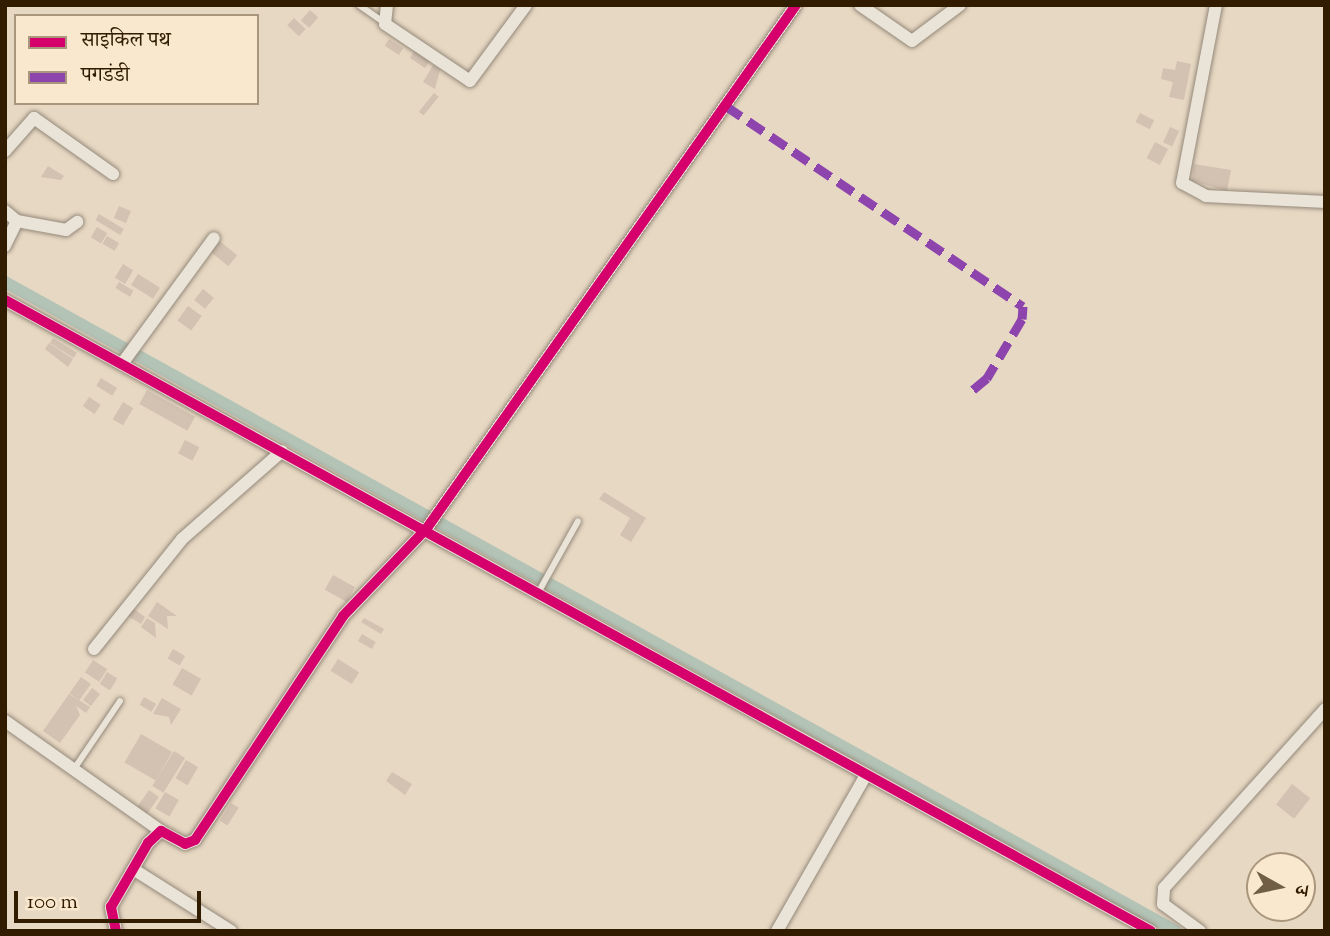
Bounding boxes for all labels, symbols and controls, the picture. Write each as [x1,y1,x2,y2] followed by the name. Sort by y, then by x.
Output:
[14,14,259,105] legend
[81,26,171,56] text: साइकिल पथ
[81,61,130,91] text: पगडंडी
[1246,852,1316,922] north arrow
[18,876,205,920] scale bar
[1286,883,1314,897] text: उ
[27,888,78,918] text: 100 m

